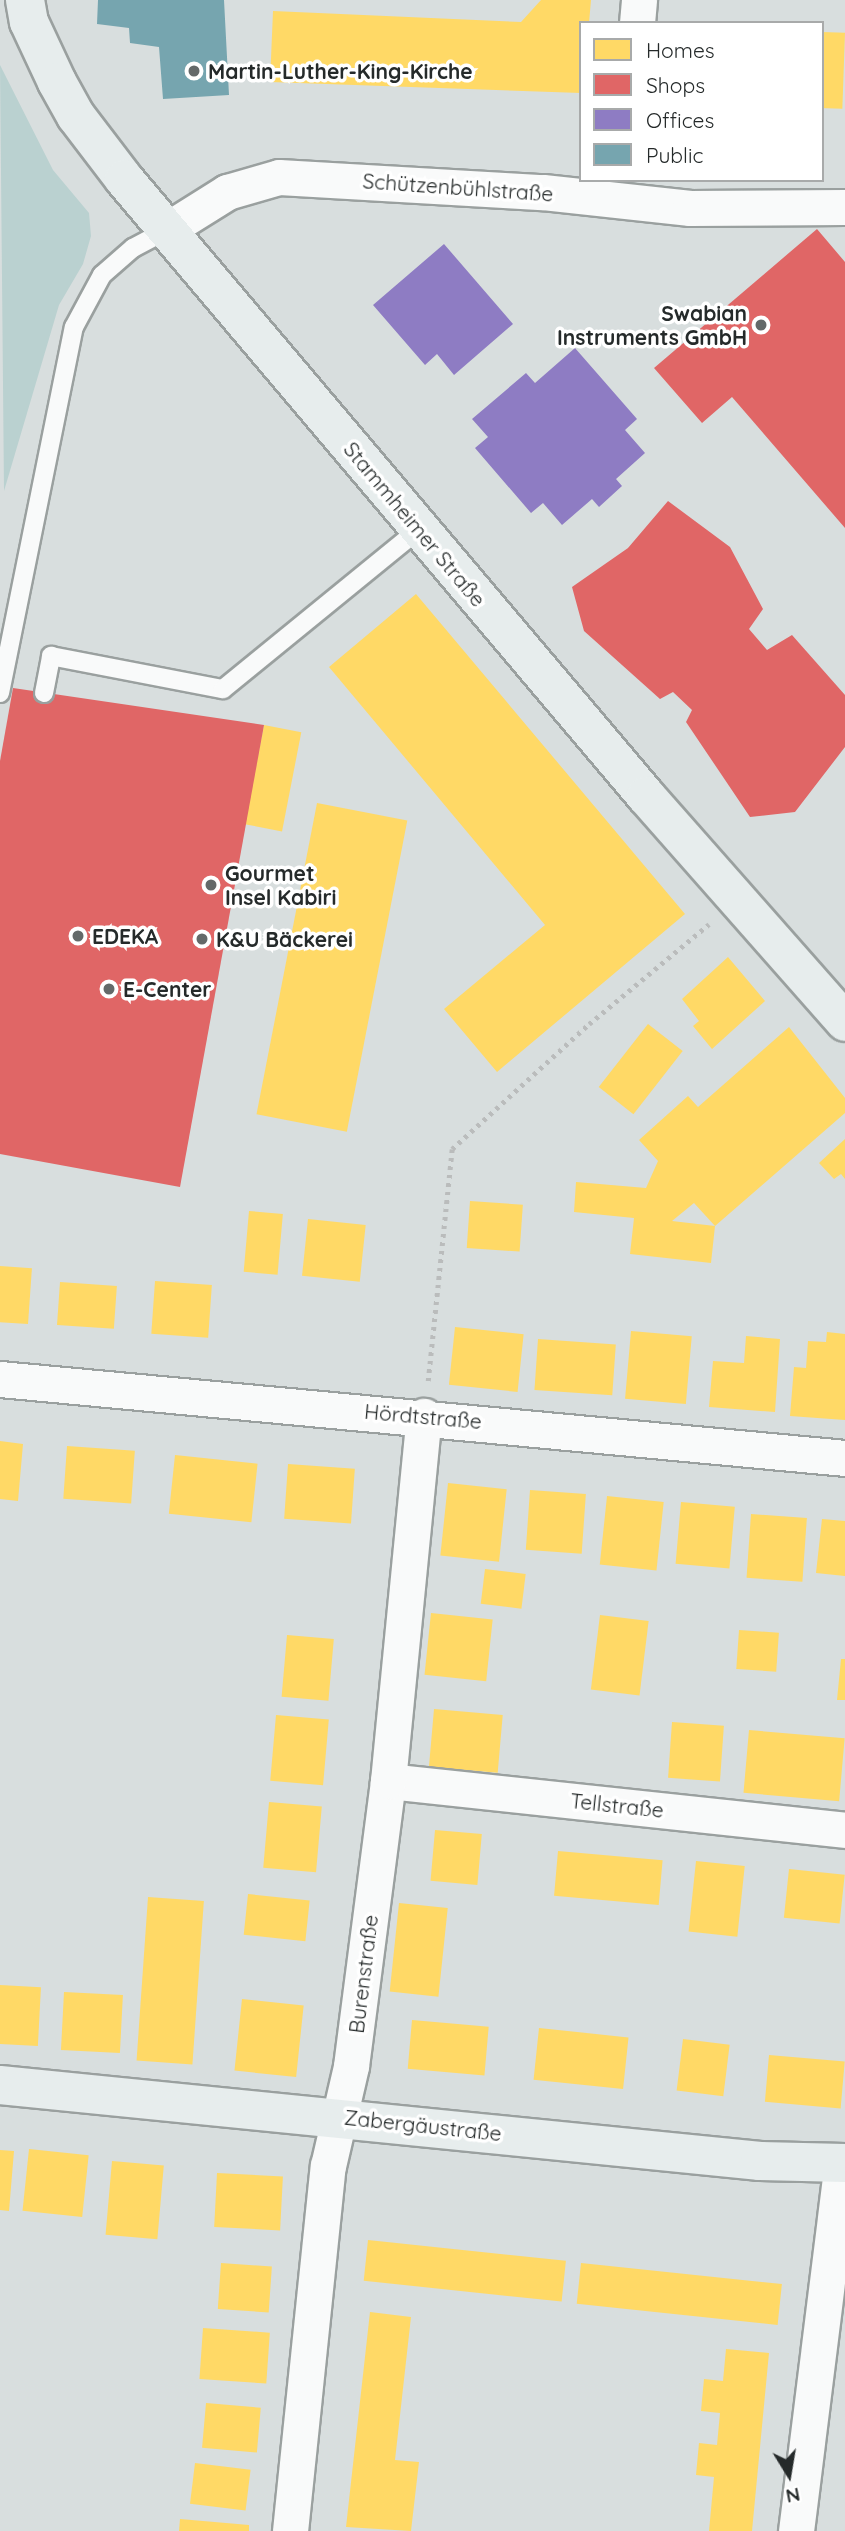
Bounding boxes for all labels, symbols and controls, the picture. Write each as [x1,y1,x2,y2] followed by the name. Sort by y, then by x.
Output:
[579,21,824,182] legend
[646,37,715,63] text: Homes
[208,58,473,84] place label: Martin-Luther-King-Kirche
[186,63,202,79] marker: Martin-Luther-King-Kirche
[646,72,705,98] text: Shops
[646,107,714,133] text: Offices
[646,142,703,168] text: Public
[362,168,554,206] street label: Schützenbühlstraße
[557,300,747,350] place label: Swabian Instruments GmbH
[753,317,769,333] marker: Swabian Instruments GmbH
[339,437,491,611] street label: Stammheimer Straße
[225,860,337,910] place label: Gourmet Insel Kabiri
[203,877,219,893] marker: Gourmet Insel Kabiri
[92,923,158,949] place label: EDEKA
[216,926,353,952] place label: K&U Bäckerei
[70,928,86,944] marker: EDEKA
[194,931,210,947] marker: K&U Bäckerei
[123,976,211,1002] place label: E-Center
[101,981,117,997] marker: E-Center
[363,1398,483,1434] street label: Hördtstraße
[569,1788,665,1822] street label: Tellstraße
[343,1913,383,2035] street label: Burenstraße
[343,2104,503,2146] street label: Zabergäustraße
[754,2440,824,2510] north arrow
[784,2483,802,2509] text: N

